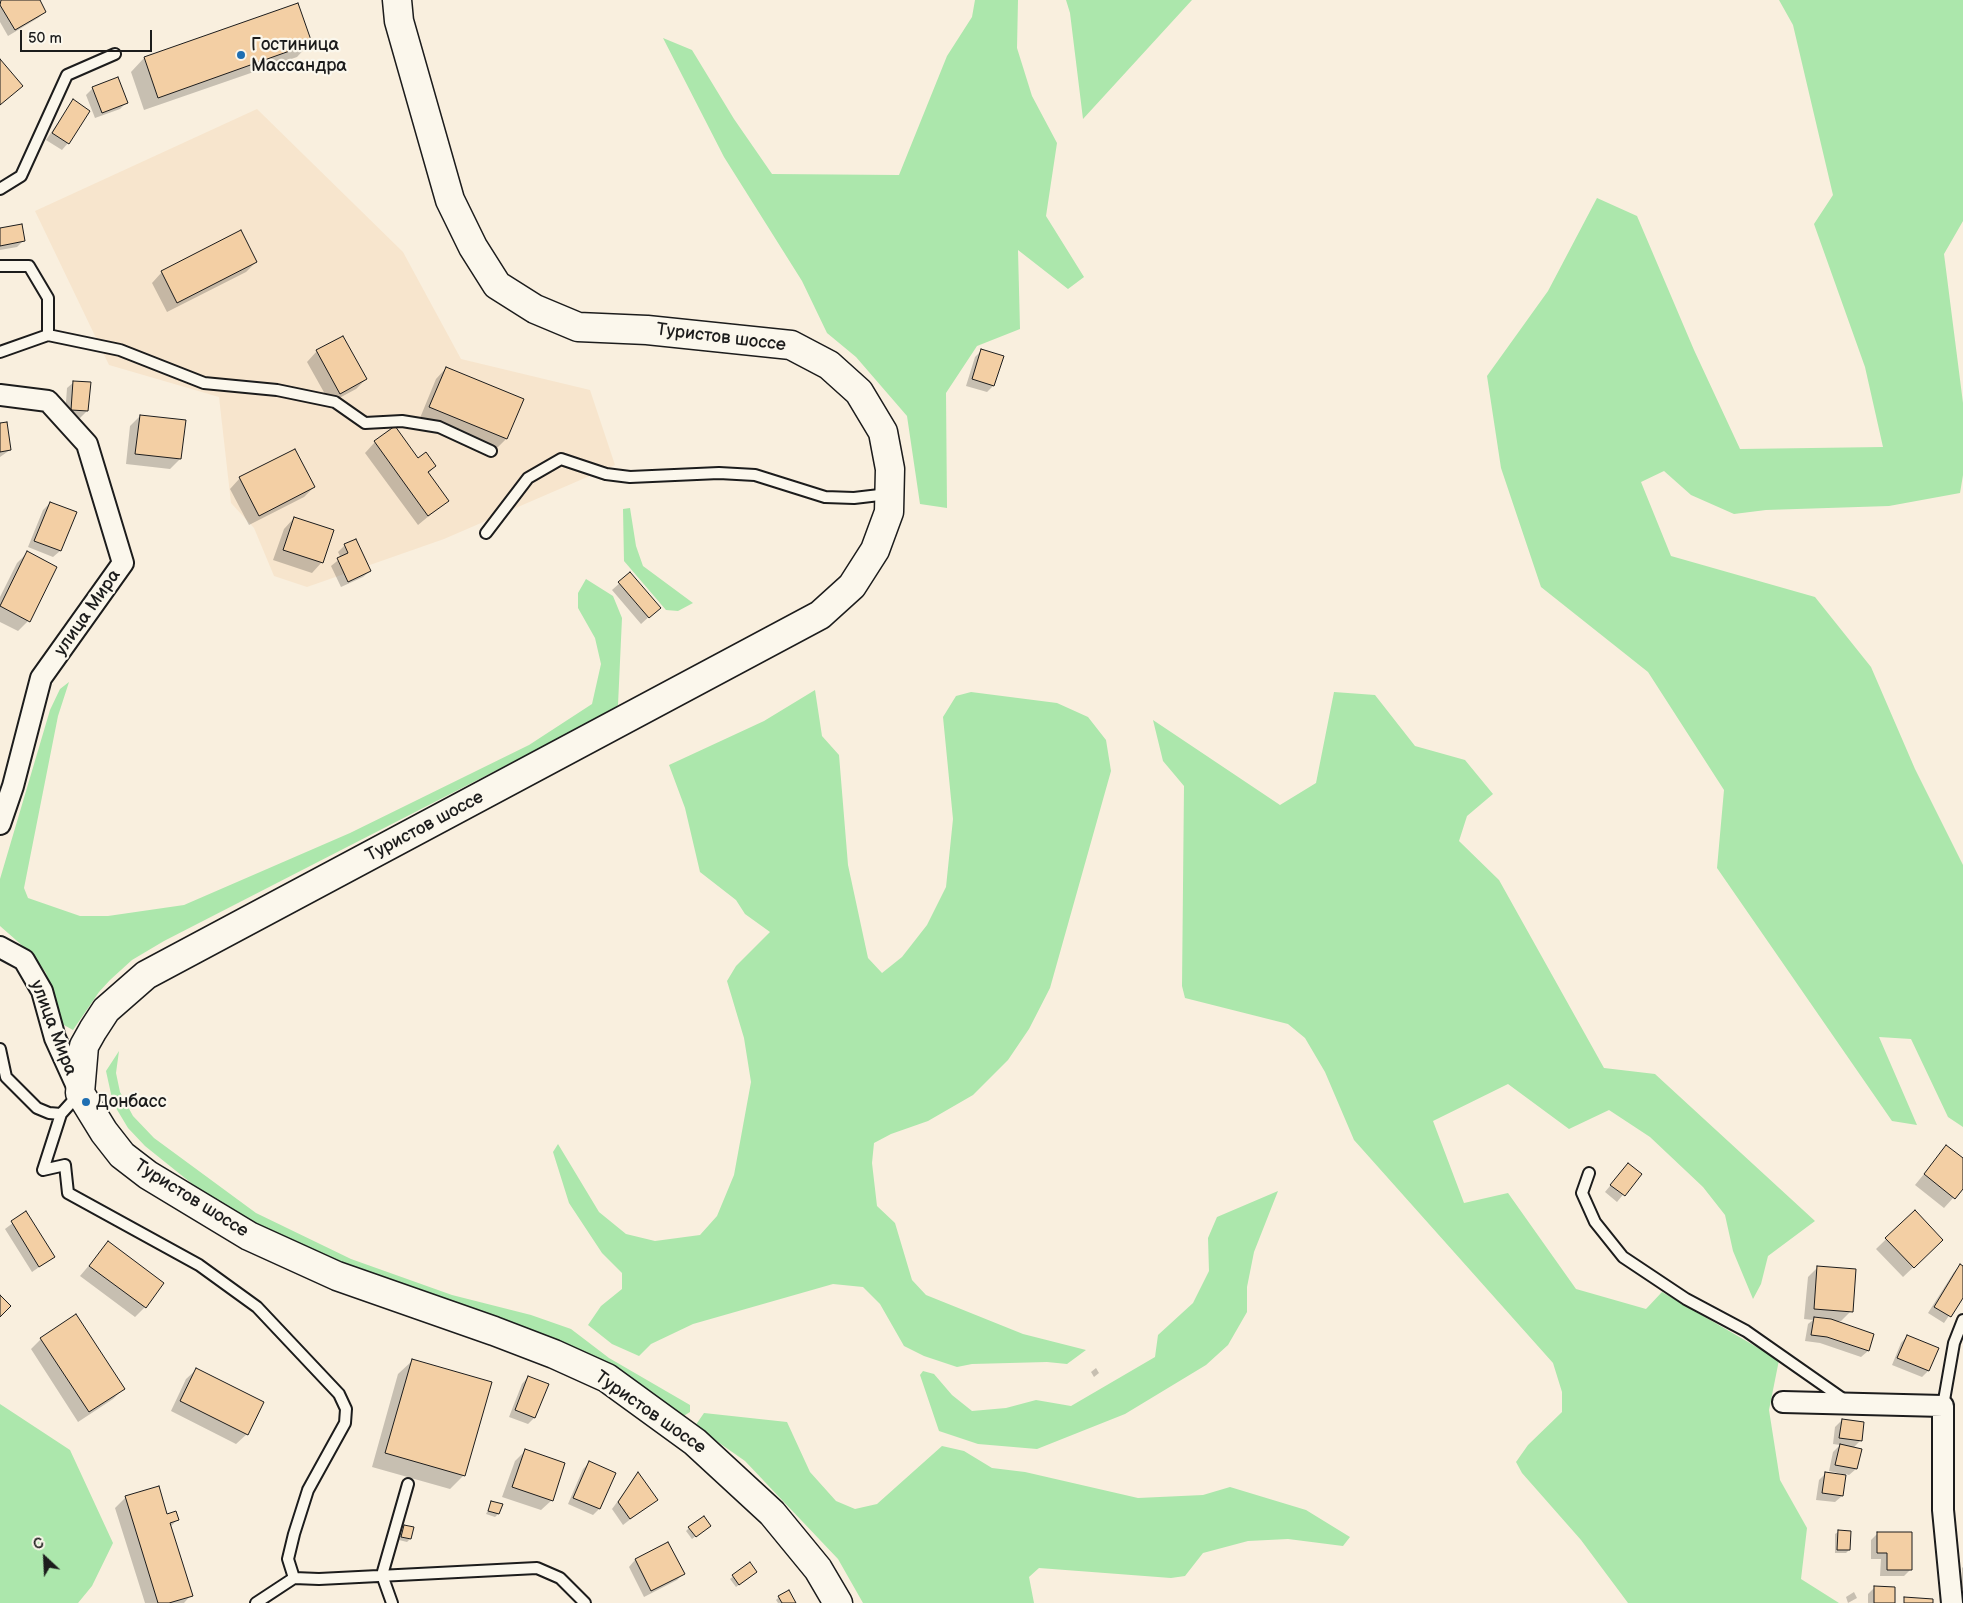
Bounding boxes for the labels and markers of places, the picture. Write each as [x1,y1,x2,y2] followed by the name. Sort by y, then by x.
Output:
[251,34,347,76] place label: Гостиница Массандра
[235,49,247,61] marker: Гостиница Массандра
[96,1091,167,1113] place label: Донбасс
[80,1096,92,1108] marker: Донбасс

